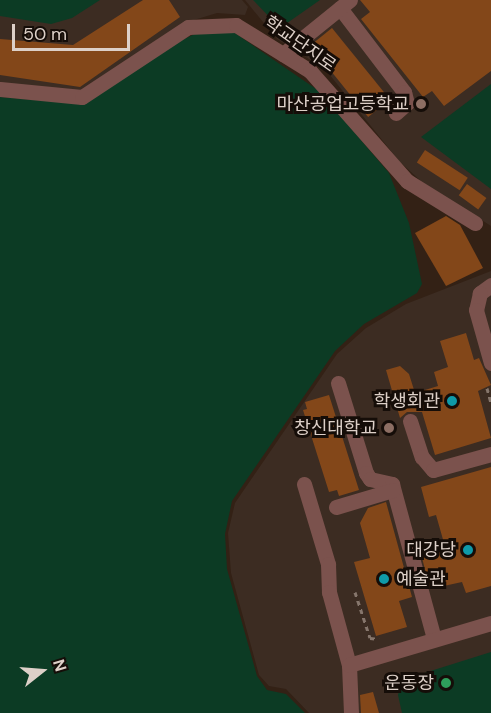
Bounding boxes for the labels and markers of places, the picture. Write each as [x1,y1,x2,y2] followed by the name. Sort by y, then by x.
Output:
[277,93,409,115] place label: 마산공업고등학교
[414,97,428,111] marker: 마산공업고등학교
[374,390,440,412] place label: 학생회관
[445,394,459,408] marker: 학생회관
[294,417,377,439] place label: 창신대학교
[382,421,396,435] marker: 창신대학교
[406,539,456,561] place label: 대강당
[461,543,475,557] marker: 대강당
[396,568,446,590] place label: 예술관
[377,572,391,586] marker: 예술관
[384,672,434,694] place label: 운동장
[439,676,453,690] marker: 운동장

